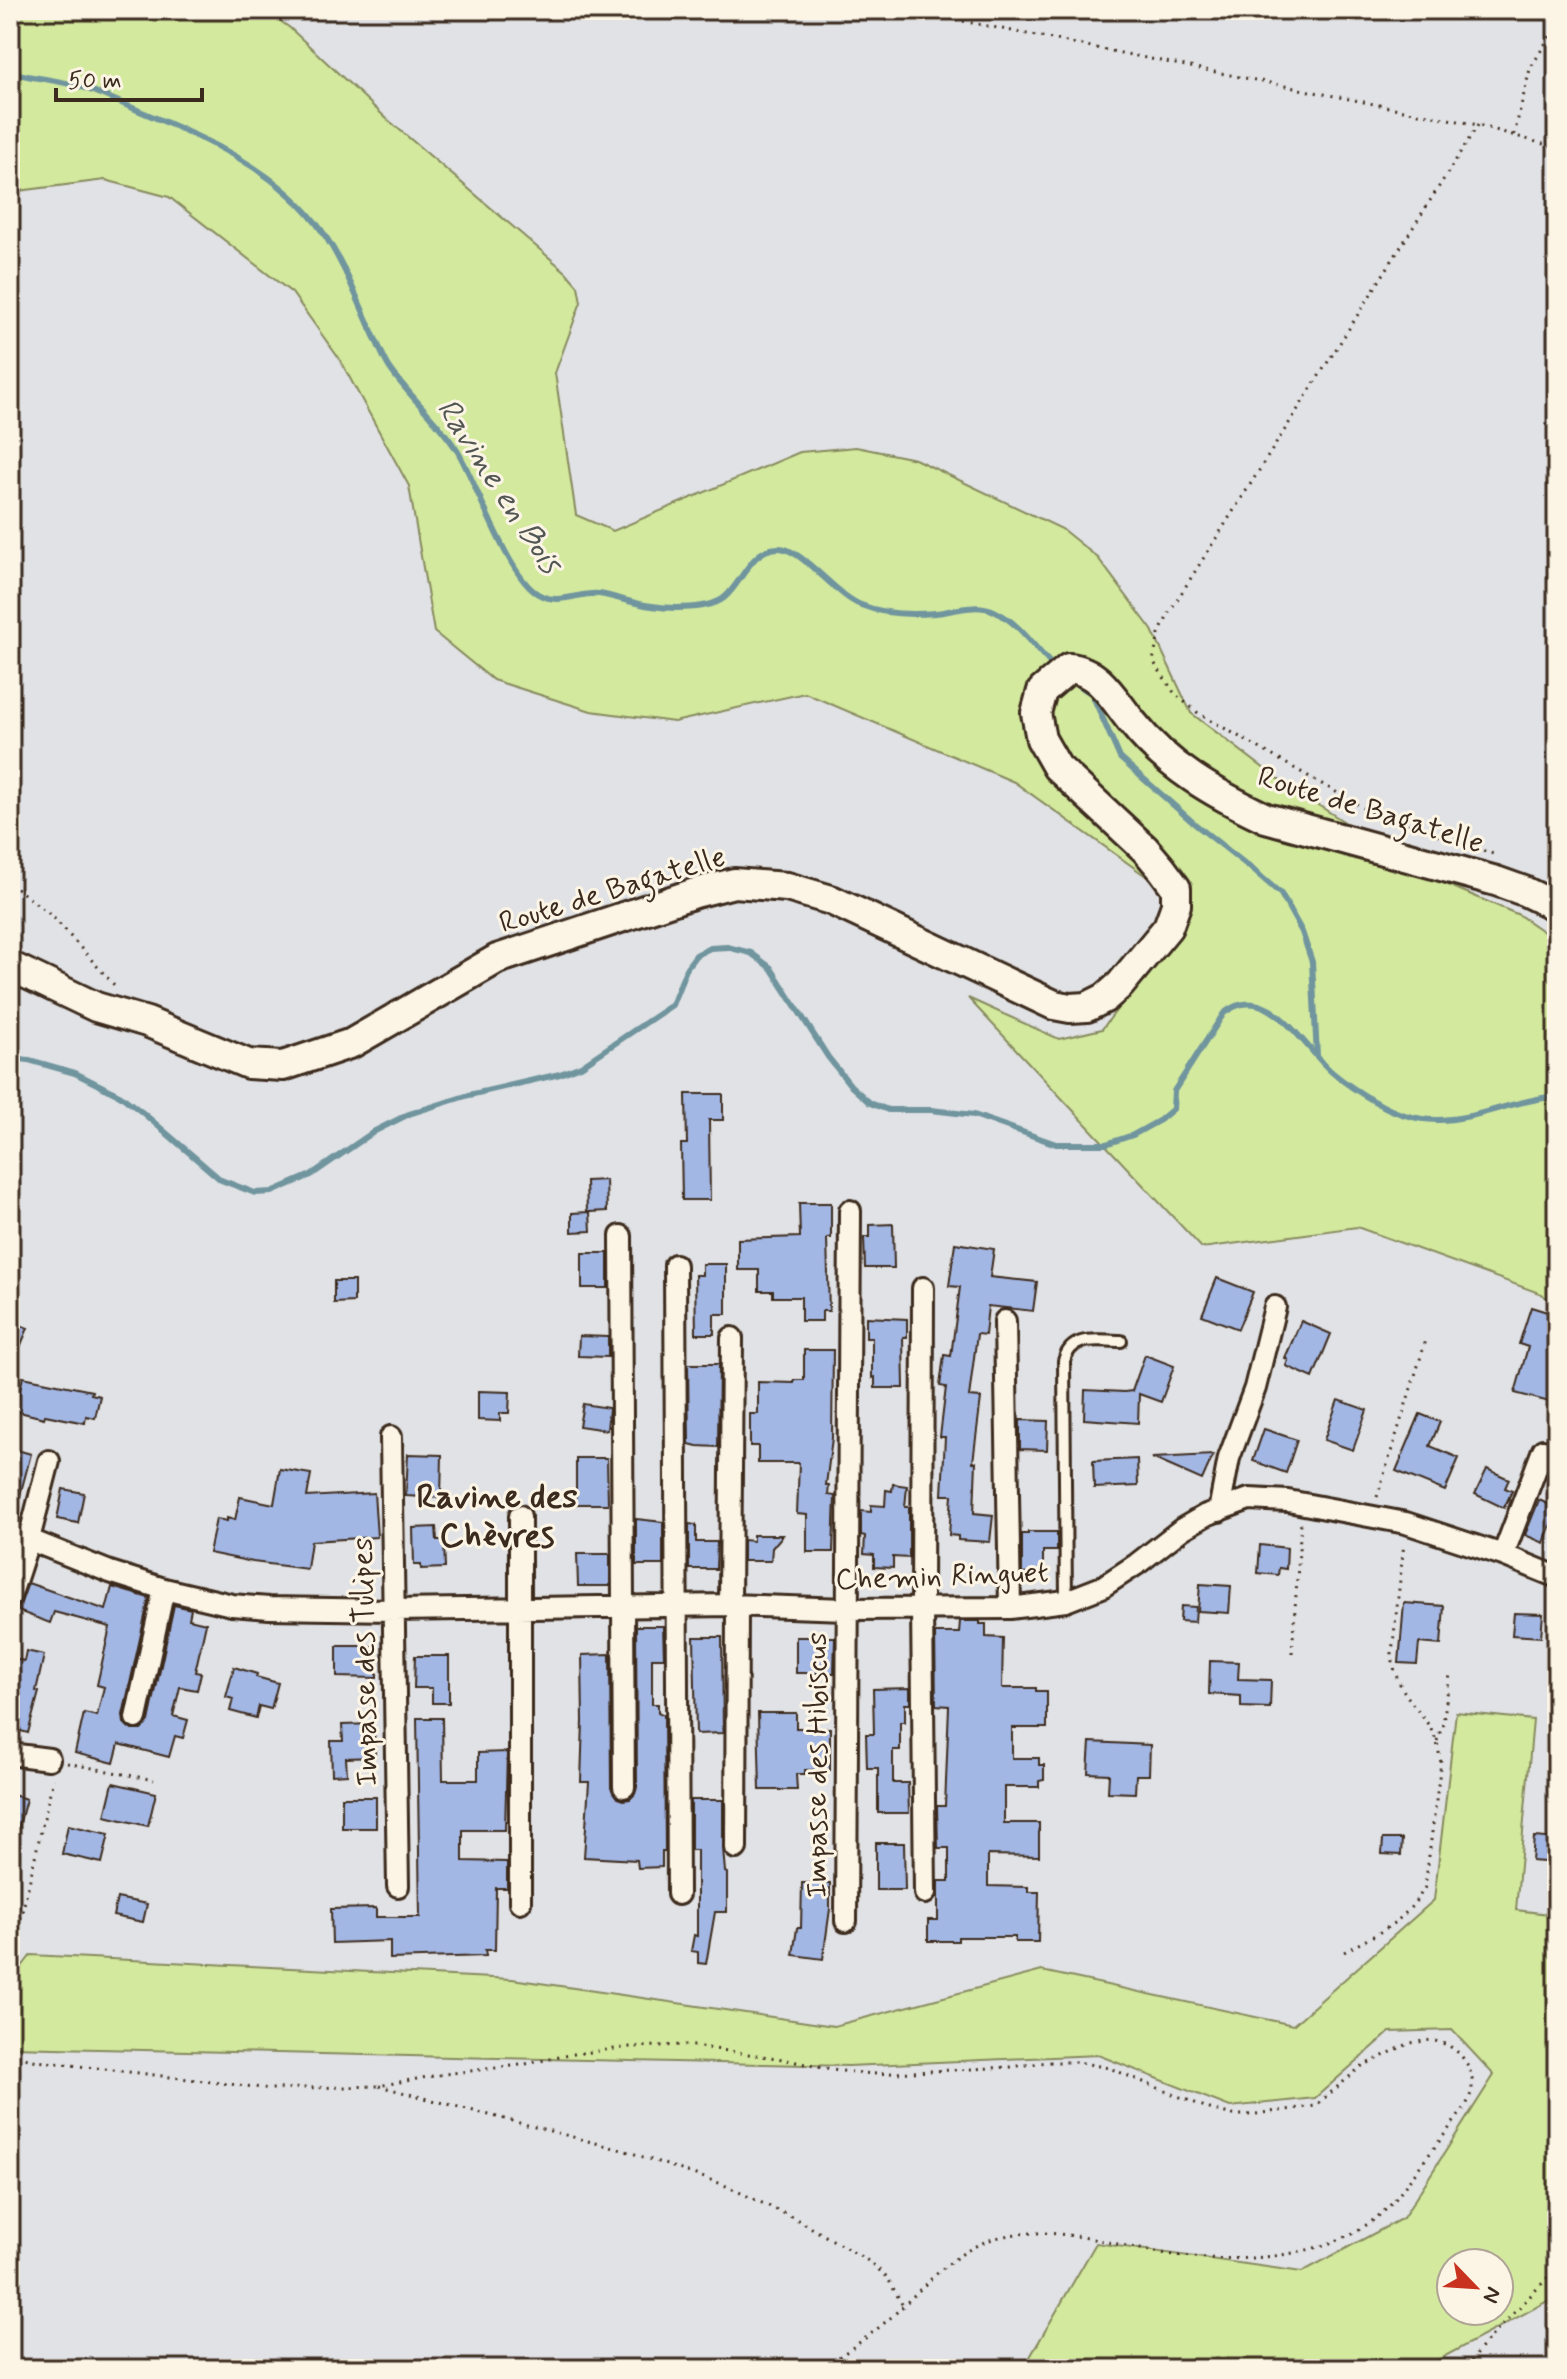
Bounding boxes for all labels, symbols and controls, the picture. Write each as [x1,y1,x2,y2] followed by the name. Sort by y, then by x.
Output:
[56,52,202,102] scale bar
[68,66,122,97] text: 50 m
[426,391,572,584] water label: Ravine en Bois
[1252,757,1488,866] street label: Route de Bagatelle
[495,837,731,946] street label: Route de Bagatelle
[416,1475,578,1559] district label: Ravine des Chèvres
[344,1537,387,1787] street label: Impasse des Tulipes
[835,1553,1049,1600] street label: Chemin Ringuet
[798,1632,837,1898] street label: Impasse des Hibiscus
[1435,2247,1515,2327] north arrow
[1476,2282,1507,2307] text: N

